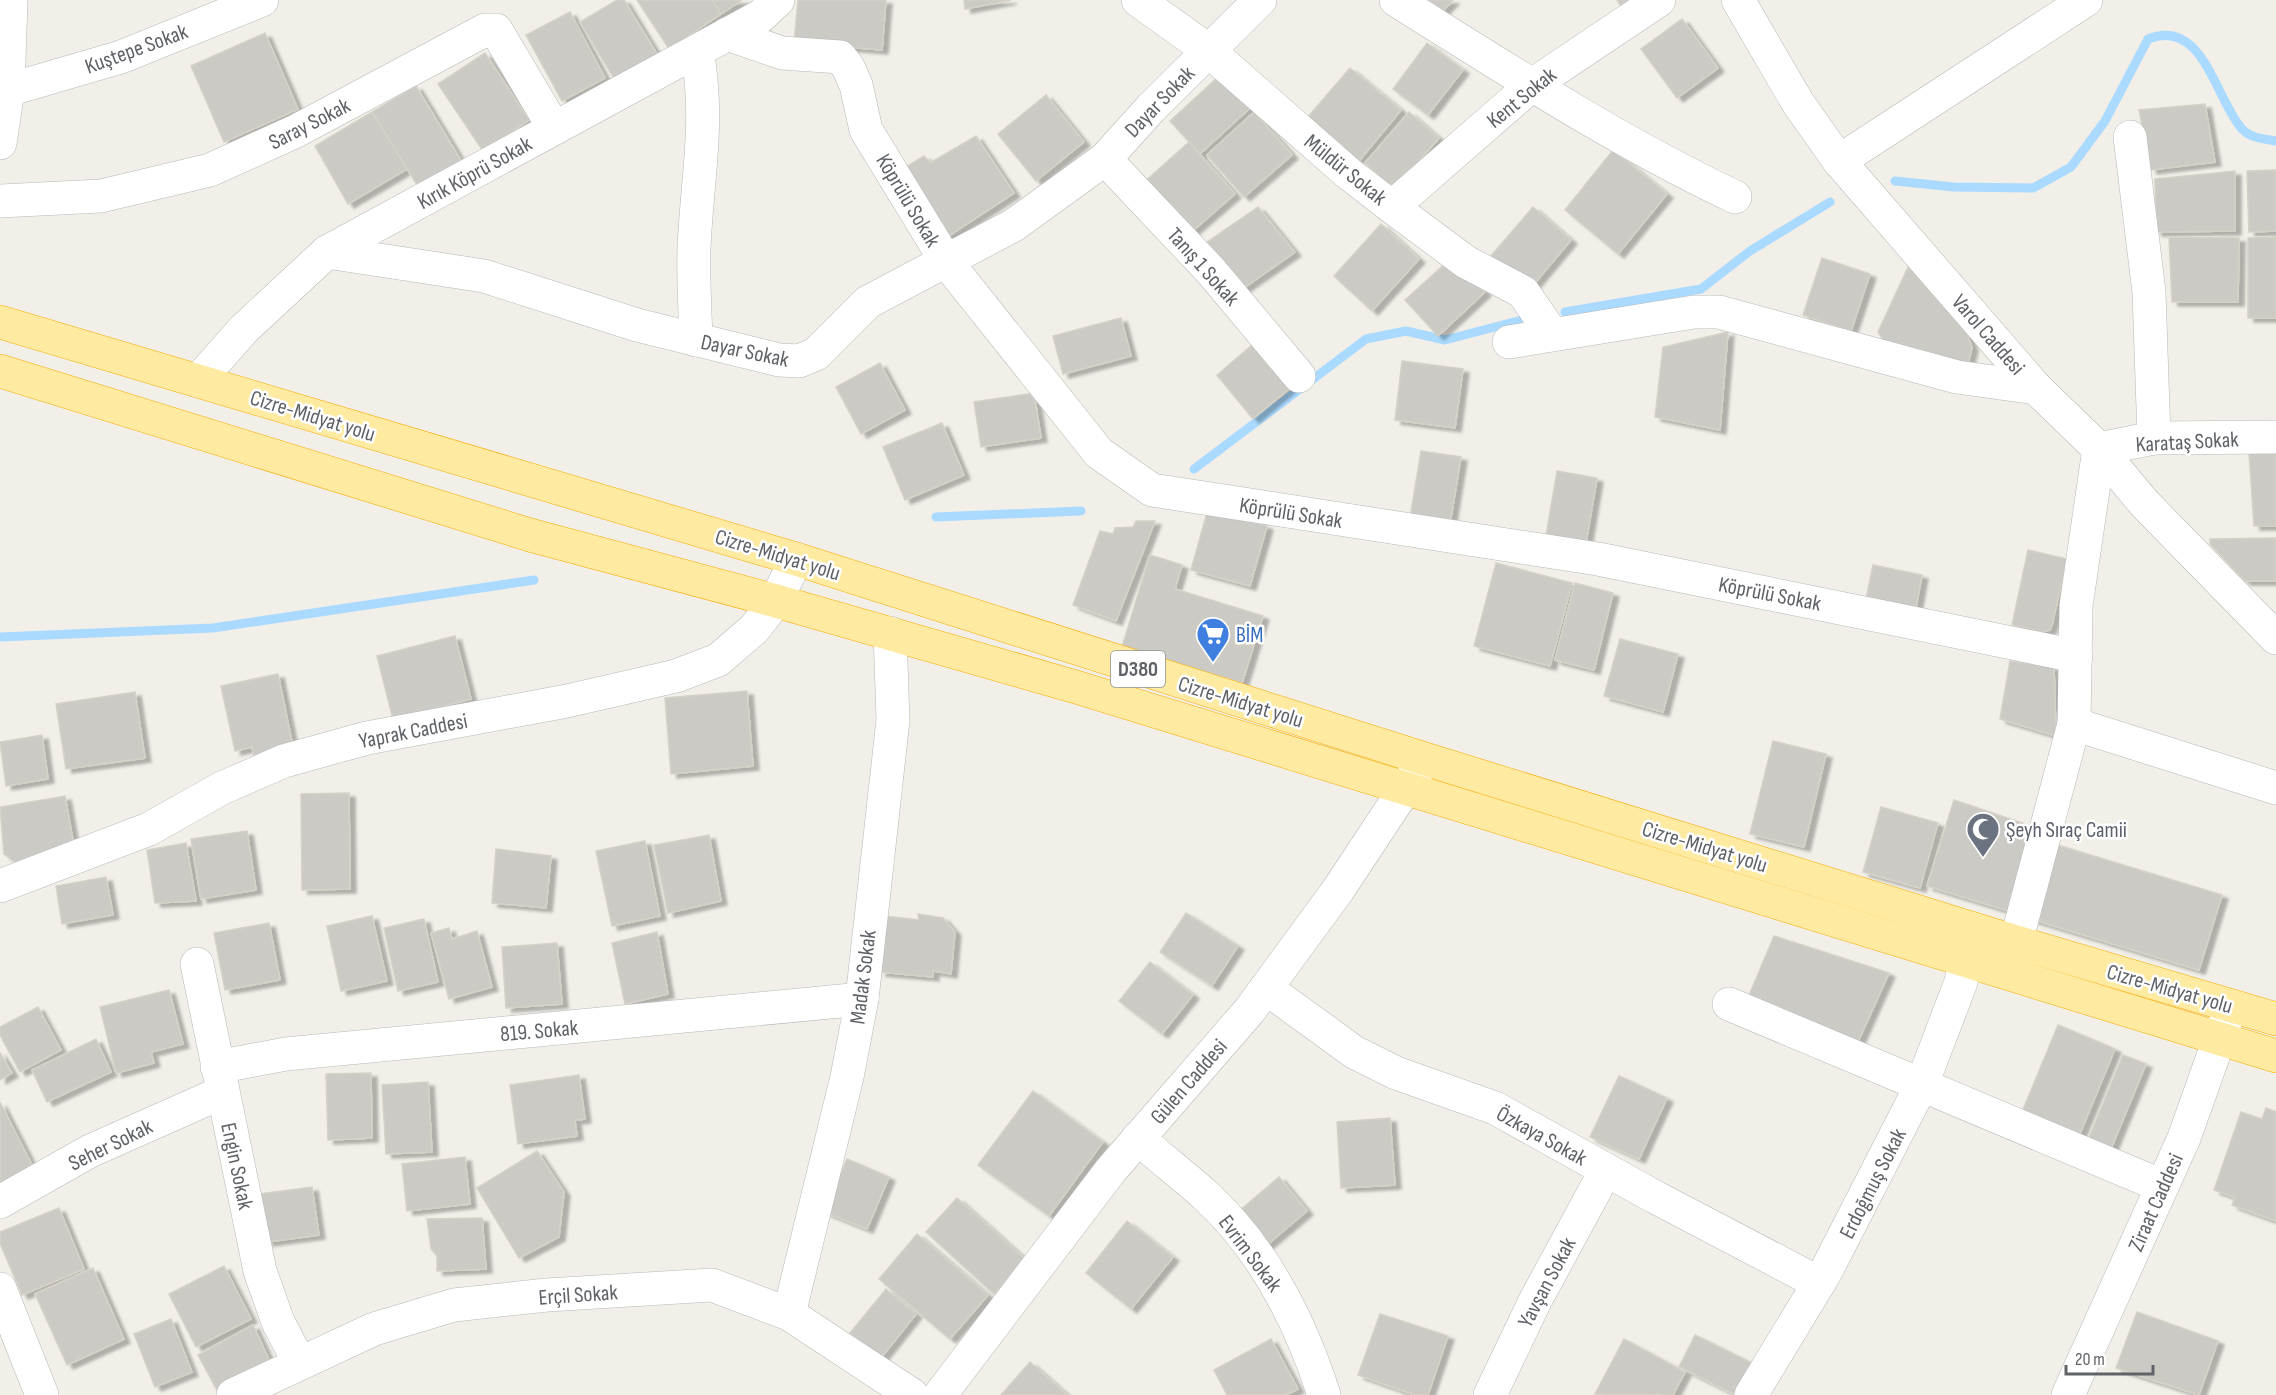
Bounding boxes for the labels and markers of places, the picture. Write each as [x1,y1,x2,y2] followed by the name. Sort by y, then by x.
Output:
[1195,616,1231,663] supermarket icon: BİM
[1236,622,1263,649] place label: BİM
[1965,811,2001,858] mosque icon: Şeyh Sıraç Camii
[2006,817,2127,844] place label: Şeyh Sıraç Camii

